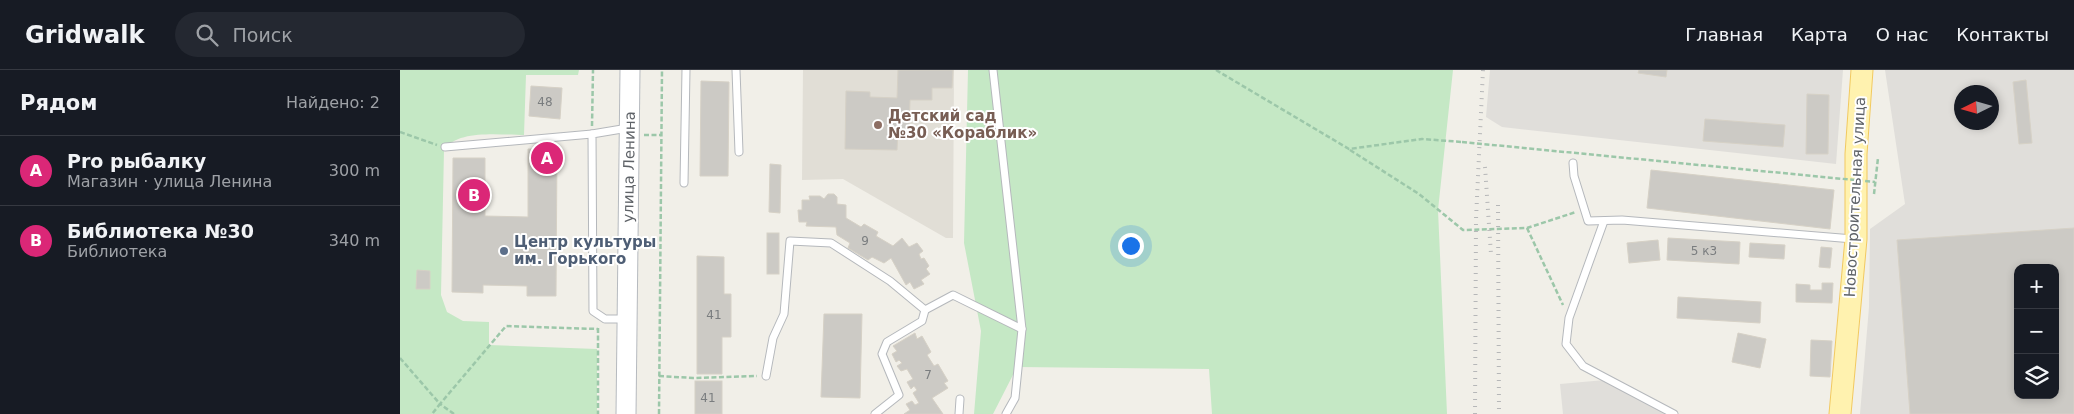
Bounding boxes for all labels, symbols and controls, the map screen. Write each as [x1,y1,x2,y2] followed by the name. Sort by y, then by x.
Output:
[175,12,525,57] search box
[25,21,145,49] text: Gridwalk
[193,21,221,49] icon: search
[233,24,293,46] text: Поиск
[1685,24,1763,45] text: Главная
[1791,24,1848,45] text: Карта
[1876,24,1928,45] text: О нас
[1956,24,2049,45] text: Контакты
[1954,85,1999,130] north arrow
[20,91,97,115] text: Рядом
[286,93,380,112] text: Найдено: 2
[537,95,553,109] house number: 48
[1841,96,1869,298] street label: Новостроительная улица
[888,107,1037,142] place label: Детский сад №30 «Кораблик»
[619,111,639,223] street label: улица Ленина
[872,119,884,131] marker: Детский сад №30 «Кораблик»
[531,139,563,177] pin: A
[67,150,206,172] text: Pro рыбалку
[30,161,42,180] text: A
[329,161,380,180] text: 300 m
[67,172,272,191] text: Магазин · улица Ленина
[458,176,490,214] pin: B
[67,220,254,242] text: Библиотека №30
[30,231,42,250] text: B
[329,231,380,250] text: 340 m
[514,233,656,268] place label: Центр культуры им. Горького
[1118,233,1144,259] your location
[861,234,869,248] house number: 9
[67,242,167,261] text: Библиотека
[1691,244,1717,258] house number: 5 к3
[498,245,510,257] marker: Центр культуры им. Горького
[2014,264,2059,399] map controls
[2014,264,2059,309] button: +
[706,308,722,322] house number: 41
[2014,309,2059,354] button: −
[2014,354,2059,399] button: layers
[924,368,932,382] house number: 7
[700,391,716,405] house number: 41

